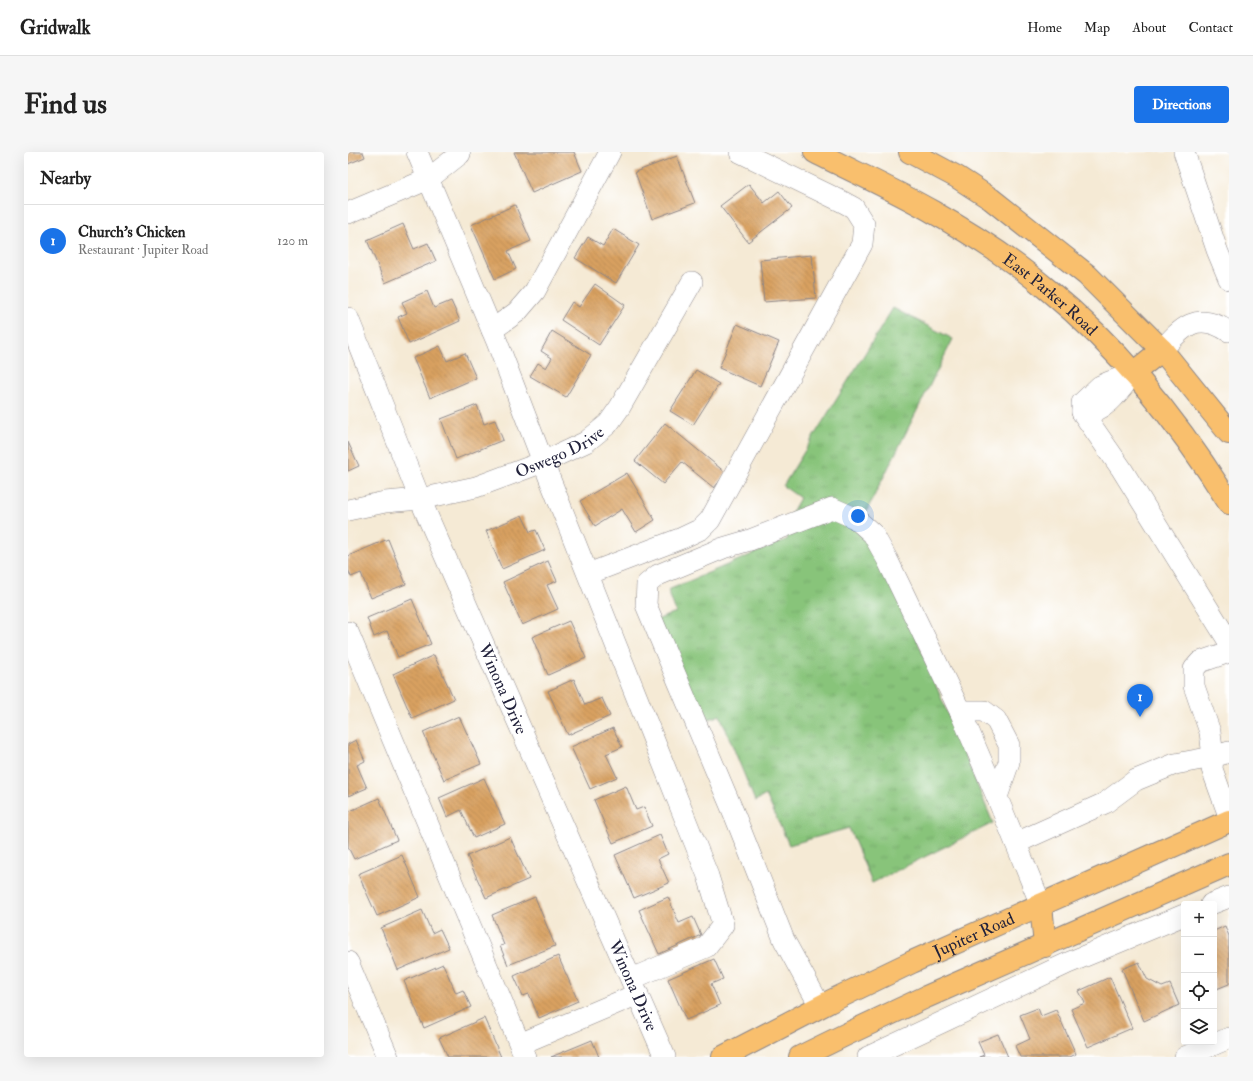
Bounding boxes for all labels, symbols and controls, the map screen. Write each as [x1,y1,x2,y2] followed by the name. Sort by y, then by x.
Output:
[20,16,91,40] text: Gridwalk
[1027,19,1062,36] text: Home
[1084,19,1110,36] text: Map
[1132,19,1166,36] text: About
[1188,19,1233,36] text: Contact
[1134,86,1229,123] button: Directions
[24,87,107,122] text: Find us
[40,168,91,189] text: Nearby
[78,223,186,242] text: Church's Chicken
[51,233,55,249] text: 1
[277,233,308,249] text: 120 m
[78,242,208,258] text: Restaurant · Jupiter Road
[999,248,1103,340] street label: East Parker Road
[512,421,608,482] street label: Oswego Drive
[848,506,868,526] your location
[474,639,532,737] street label: Winona Drive
[1127,684,1153,717] pin: 1
[1181,901,1217,1045] map controls
[1181,901,1217,937] button: +
[929,907,1018,963] street label: Jupiter Road
[604,936,663,1034] street label: Winona Drive
[1181,937,1217,973] button: −
[1181,973,1217,1009] button: locate
[1181,1009,1217,1045] button: layers

